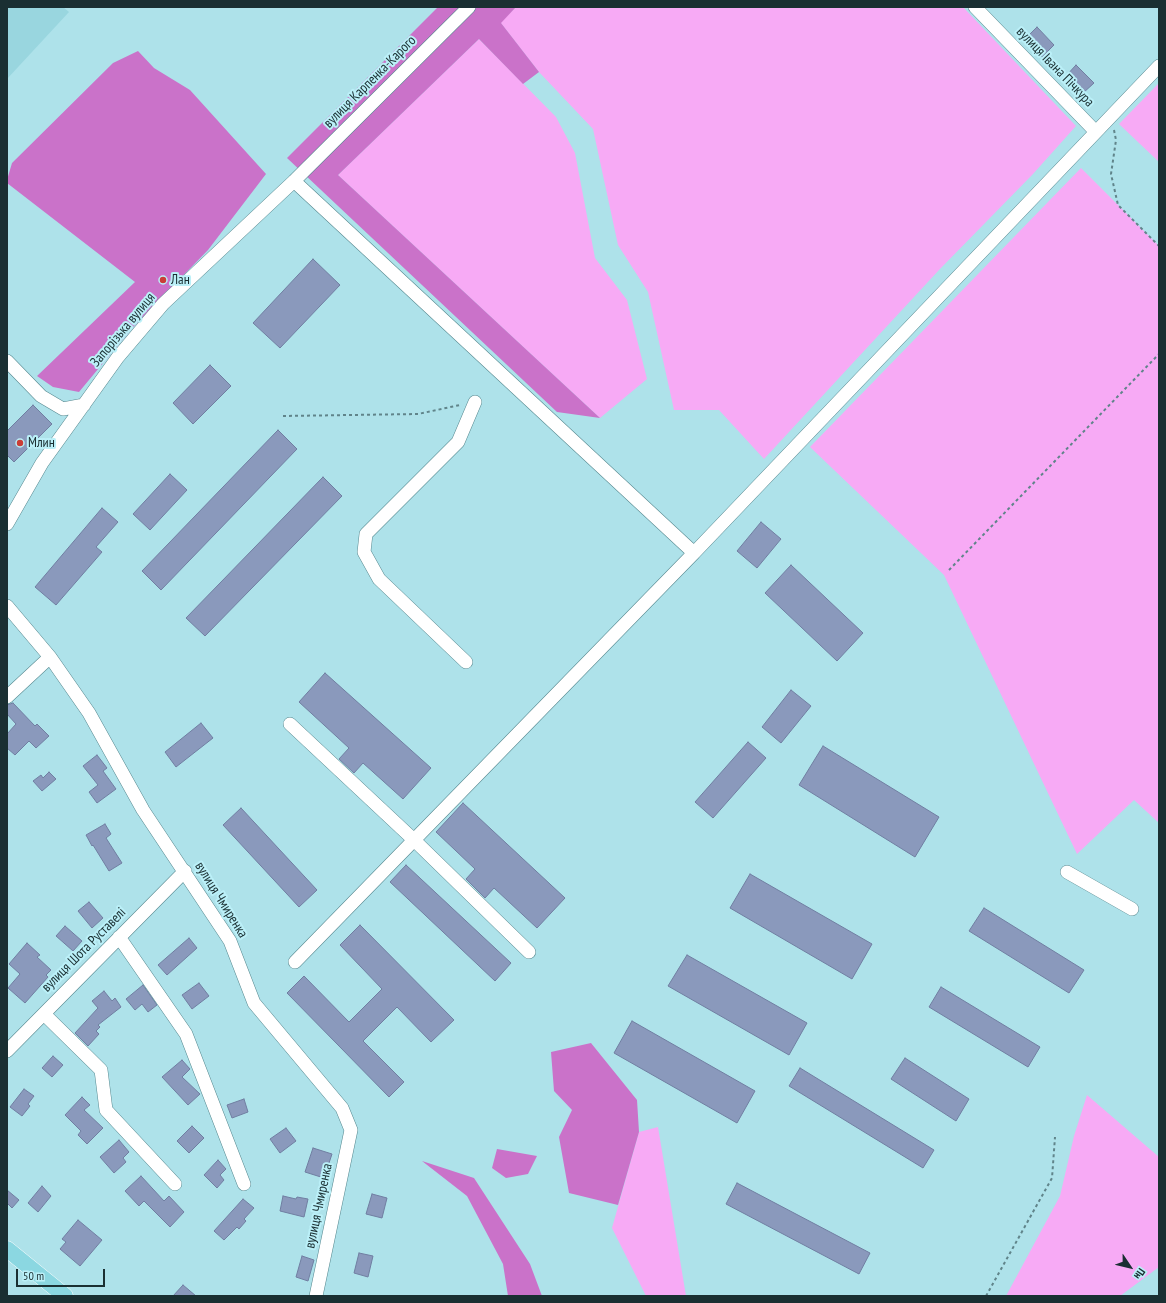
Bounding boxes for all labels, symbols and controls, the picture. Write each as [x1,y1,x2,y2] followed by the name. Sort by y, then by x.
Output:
[1013,24,1097,110] street label: вулиця Івана Пічкура
[320,32,420,132] street label: вулиця Карпенка-Карого
[171,272,190,288] place label: Лан
[158,275,168,285] marker: Лан
[87,290,159,370] street label: Запорізька вулиця
[28,435,55,451] place label: Млин
[15,438,25,448] marker: Млин
[191,859,251,941] street label: вулиця Чмиренка
[38,904,130,996] street label: вулиця Шота Руставелі
[302,1162,336,1250] street label: вулиця Чмиренка
[1110,1247,1150,1287] north arrow
[18,1261,107,1287] scale bar
[1131,1266,1149,1282] text: Пн
[23,1268,44,1283] text: 50 m

